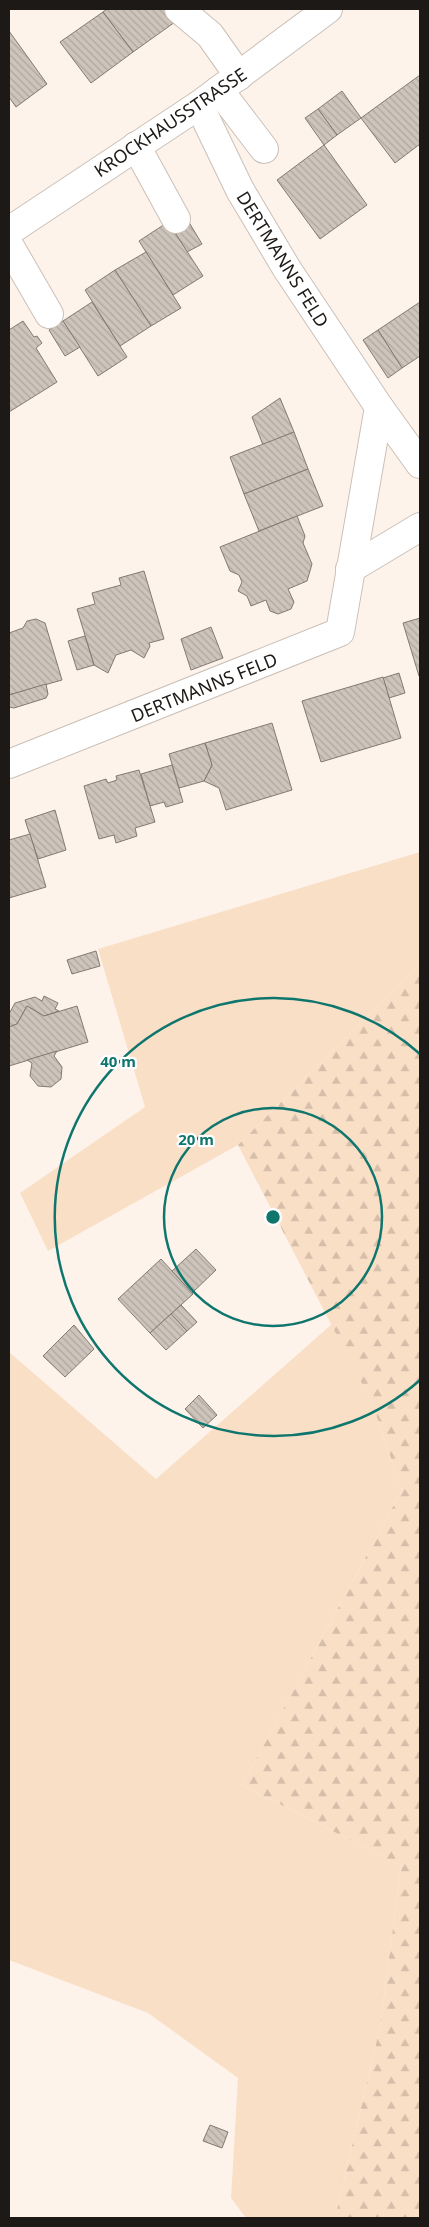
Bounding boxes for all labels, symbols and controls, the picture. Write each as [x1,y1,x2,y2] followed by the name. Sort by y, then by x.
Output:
[89,62,251,182] street label: KROCKHAUSSTRASSE
[231,186,335,332] street label: DERTMANNS FELD
[127,647,281,727] street label: DERTMANNS FELD
[100,1051,136,1071] text: 40 m
[178,1129,214,1149] text: 20 m
[264,1208,282,1226] centre of rings

